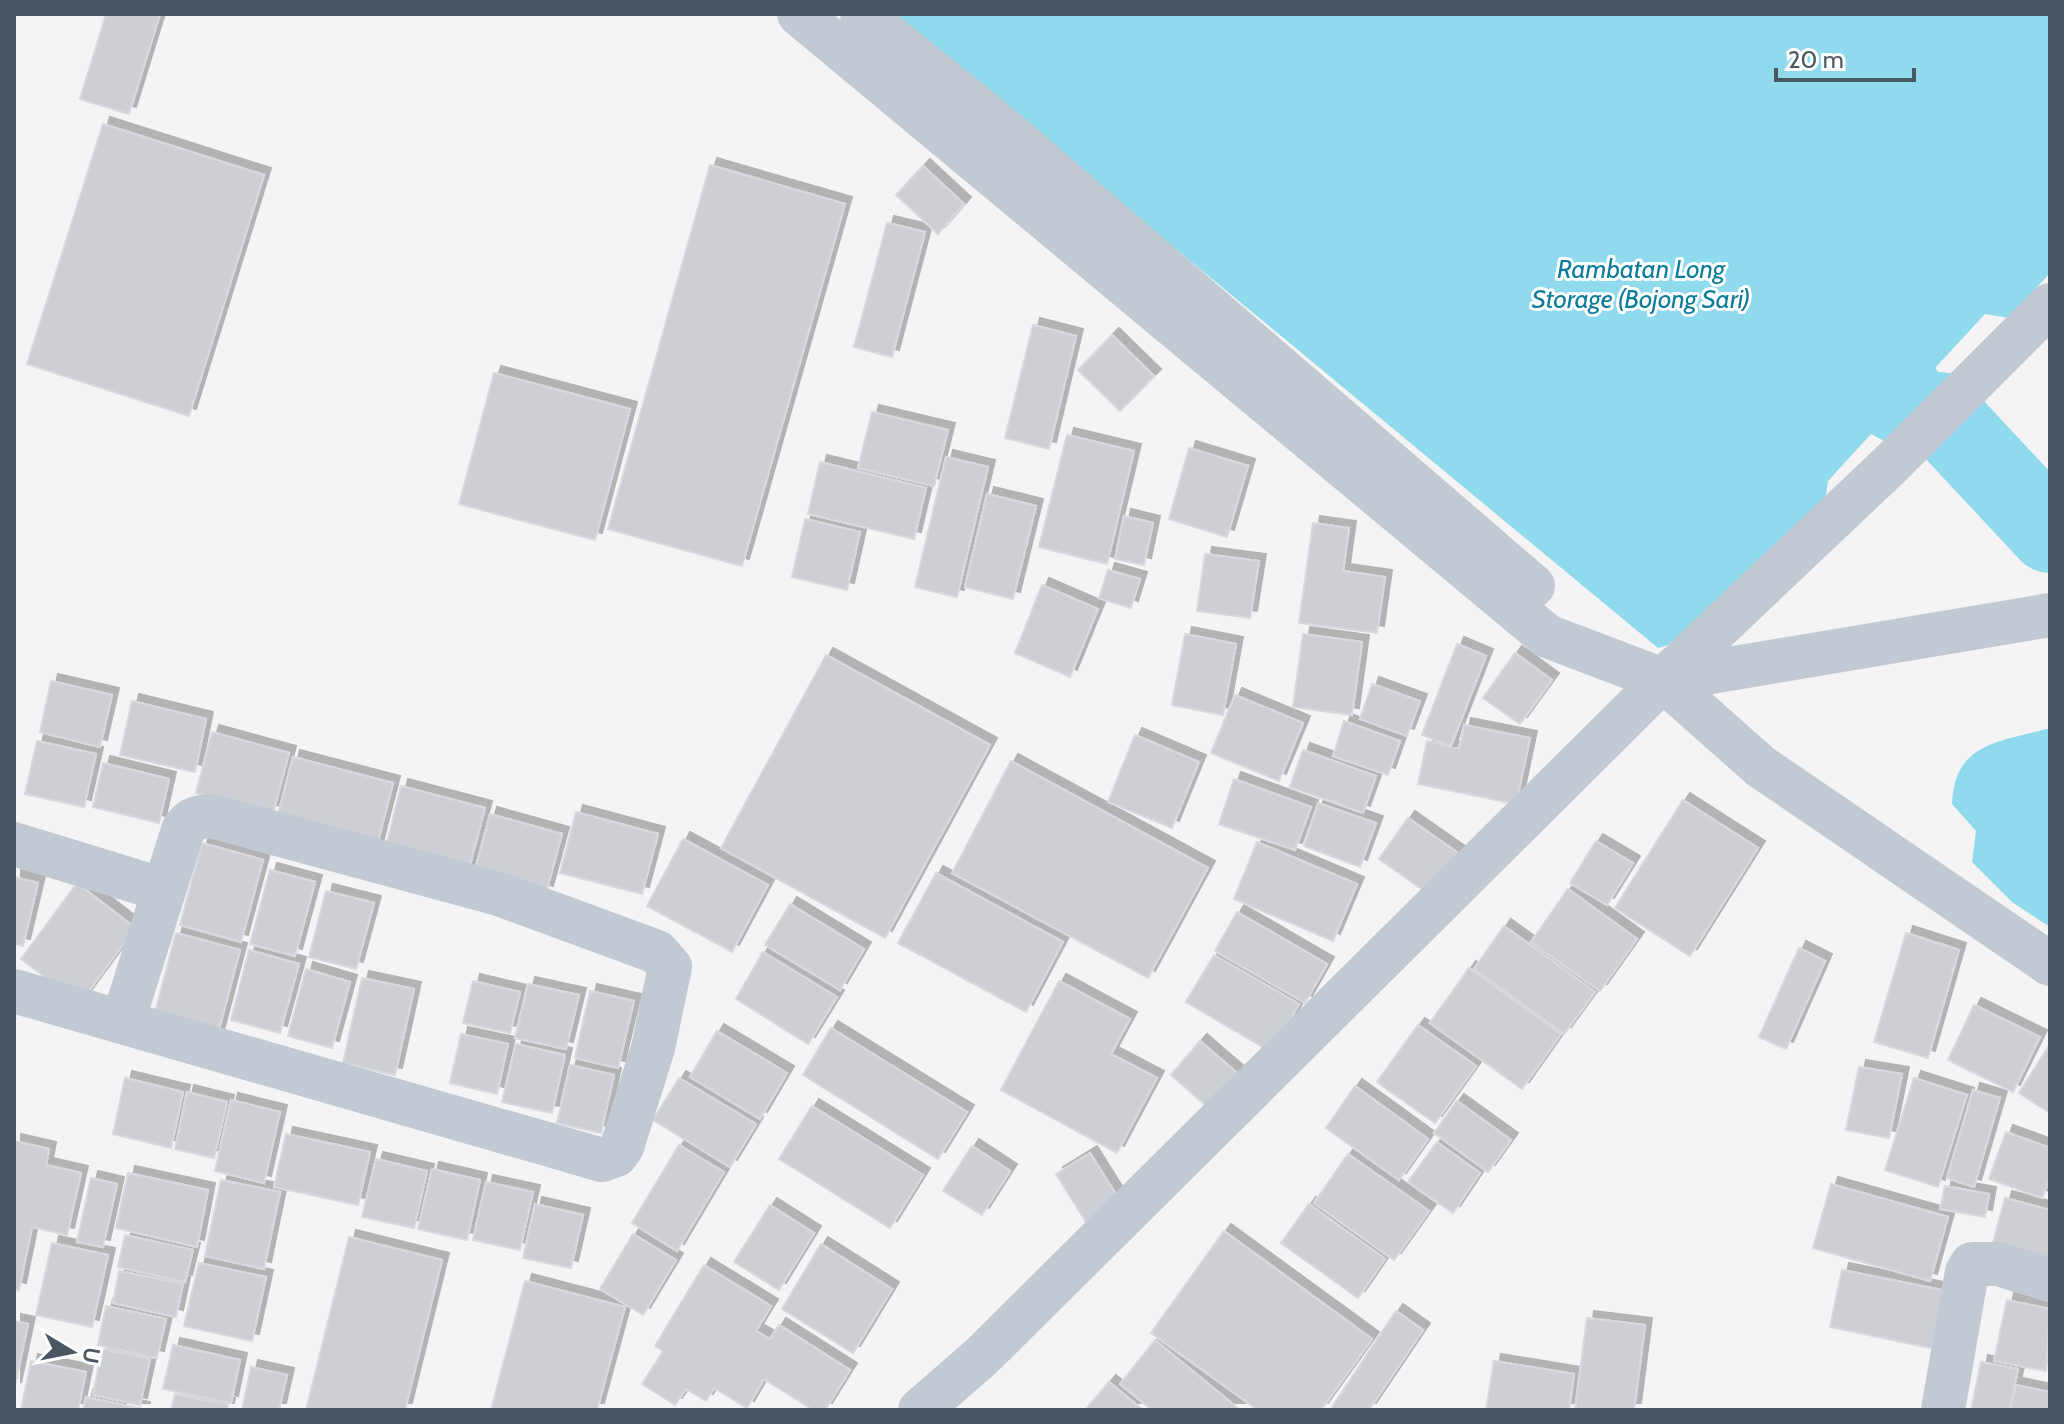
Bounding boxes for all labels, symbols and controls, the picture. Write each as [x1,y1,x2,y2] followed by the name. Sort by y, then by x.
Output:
[1776,32,1914,82] scale bar
[1788,45,1844,74] text: 20 m
[1532,253,1750,315] water label: Rambatan Long Storage (Bojong Sari)
[32,1312,112,1392] north arrow
[77,1345,106,1366] text: U

